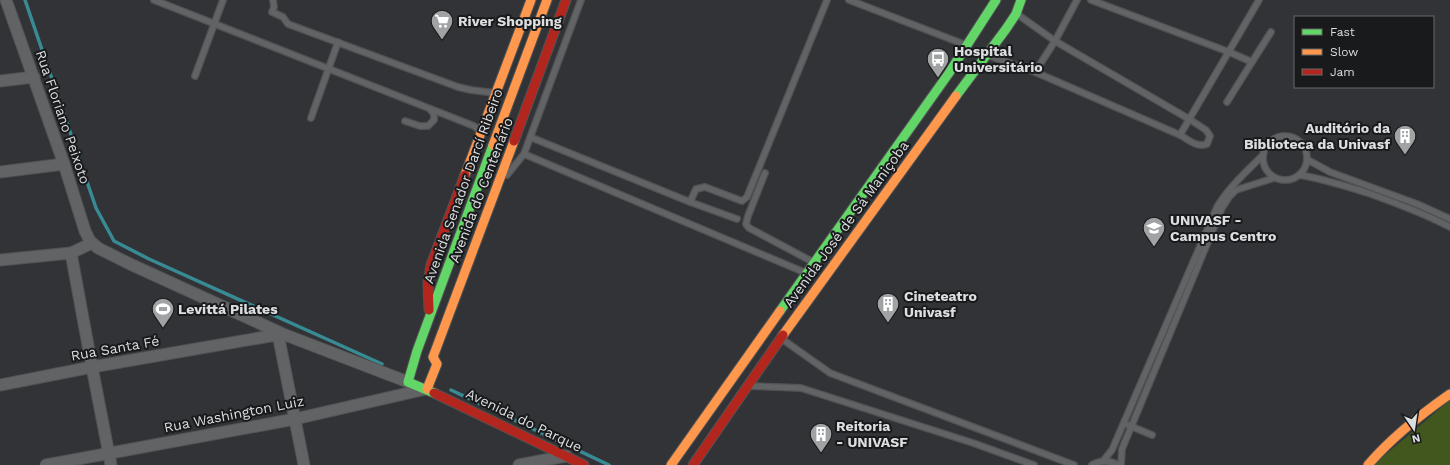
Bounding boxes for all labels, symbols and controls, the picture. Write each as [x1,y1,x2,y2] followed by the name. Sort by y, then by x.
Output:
[429,8,455,41] supermarket icon: River Shopping
[458,13,562,29] place label: River Shopping
[1294,16,1434,88] legend
[1330,25,1355,39] text: Fast
[954,43,1043,75] place label: Hospital Universitário
[1330,45,1358,59] text: Slow
[925,46,951,79] bus stop icon: Hospital Universitário
[33,48,93,186] street label: Rua Floriano Peixoto
[1330,65,1355,79] text: Jam
[420,86,506,286] street label: Avenida Senador Darcí Ribeiro
[446,115,516,265] street label: Avenida do Centenário
[1244,120,1391,152] place label: Auditório da Biblioteca da Univasf
[1392,123,1418,156] building icon: Auditório da Biblioteca da Univasf
[780,138,912,310] street label: Avenida José de Sá Maniçoba
[1170,212,1276,244] place label: UNIVASF - Campus Centro
[1141,215,1167,248] school or university icon: UNIVASF - Campus Centro
[904,288,977,320] place label: Cineteatro Univasf
[875,291,901,324] building icon: Cineteatro Univasf
[150,296,176,329] sports icon: Levittá Pilates
[178,301,278,317] place label: Levittá Pilates
[69,332,161,364] street label: Rua Santa Fé
[463,385,585,455] street label: Avenida do Parque
[163,393,305,435] street label: Rua Washington Luiz
[1394,409,1434,449] north arrow
[836,418,908,450] place label: Reitoria - UNIVASF
[808,421,834,454] building icon: Reitoria - UNIVASF
[1411,431,1422,446] text: N

